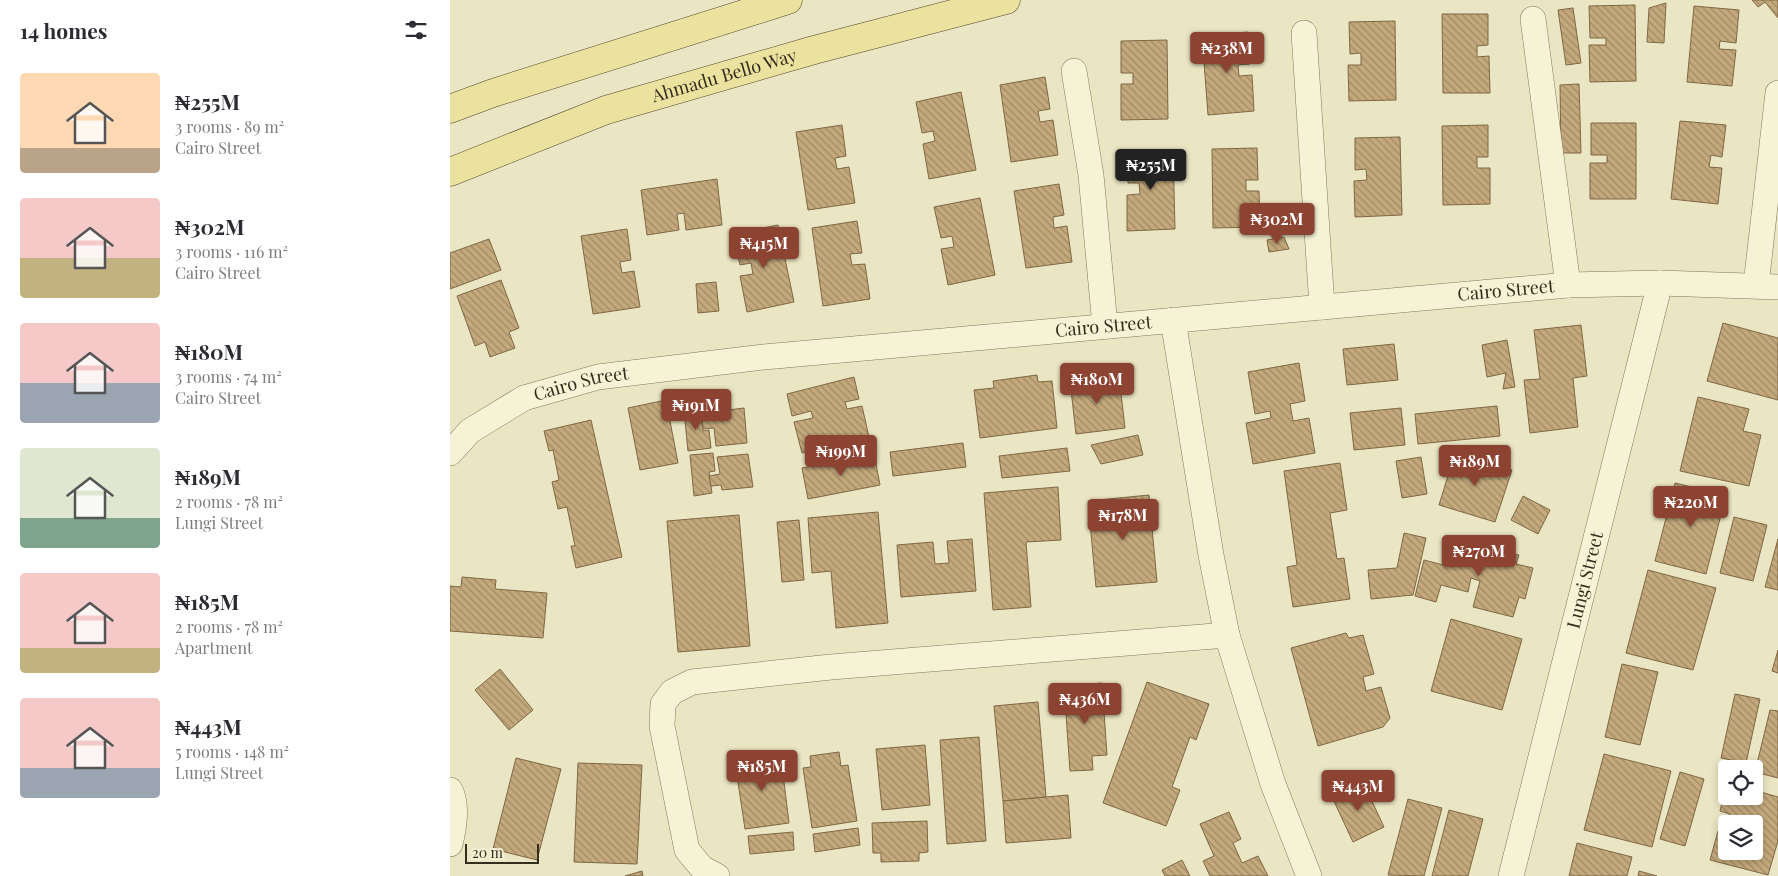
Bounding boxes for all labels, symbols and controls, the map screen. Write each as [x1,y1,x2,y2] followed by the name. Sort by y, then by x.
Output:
[20,16,107,44] text: 14 homes
[402,16,430,44] icon: filters
[1192,32,1262,74] pin: ₦238M
[1201,37,1253,58] text: ₦238M
[648,43,799,107] street label: Ahmadu Bello Way
[175,87,240,115] text: ₦255M
[60,93,120,153] icon: home
[175,116,284,137] text: 3 rooms · 89 m²
[175,137,261,158] text: Cairo Street
[1116,148,1186,191] pin: ₦255M
[1126,154,1176,175] text: ₦255M
[1242,202,1312,245] pin: ₦302M
[1251,208,1303,229] text: ₦302M
[175,212,244,240] text: ₦302M
[60,218,120,278] icon: home
[729,226,799,269] pin: ₦415M
[740,232,788,253] text: ₦415M
[175,241,288,262] text: 3 rooms · 116 m²
[175,262,261,283] text: Cairo Street
[1456,273,1556,306] street label: Cairo Street
[1054,309,1153,342] street label: Cairo Street
[175,337,243,365] text: ₦180M
[60,343,120,403] icon: home
[531,360,630,406] street label: Cairo Street
[1062,362,1132,405] pin: ₦180M
[175,366,282,387] text: 3 rooms · 74 m²
[1071,368,1123,389] text: ₦180M
[175,387,261,408] text: Cairo Street
[661,388,731,431] pin: ₦191M
[672,394,720,415] text: ₦191M
[806,434,876,477] pin: ₦199M
[816,440,866,461] text: ₦199M
[1440,444,1510,487] pin: ₦189M
[1450,450,1500,471] text: ₦189M
[175,462,241,490] text: ₦189M
[60,468,120,528] icon: home
[1656,486,1726,528] pin: ₦220M
[175,491,283,512] text: 2 rooms · 78 m²
[1664,491,1718,512] text: ₦220M
[1088,498,1158,541] pin: ₦178M
[1099,504,1147,525] text: ₦178M
[175,512,263,533] text: Lungi Street
[1561,528,1608,631] street label: Lungi Street
[1444,534,1514,577] pin: ₦270M
[1453,540,1505,561] text: ₦270M
[175,587,239,615] text: ₦185M
[60,593,120,653] icon: home
[175,616,283,637] text: 2 rooms · 78 m²
[175,637,253,658] text: Apartment
[1050,682,1120,725] pin: ₦436M
[1059,688,1111,709] text: ₦436M
[175,712,242,740] text: ₦443M
[60,718,120,778] icon: home
[175,741,289,762] text: 5 rooms · 148 m²
[727,750,797,792] pin: ₦185M
[738,755,786,776] text: ₦185M
[1718,760,1763,860] map controls
[1718,760,1763,805] button: locate
[175,762,263,783] text: Lungi Street
[1323,770,1393,812] pin: ₦443M
[1333,775,1383,796] text: ₦443M
[1718,815,1763,860] button: layers
[465,841,539,864] scale bar
[472,843,503,862] text: 20 m

